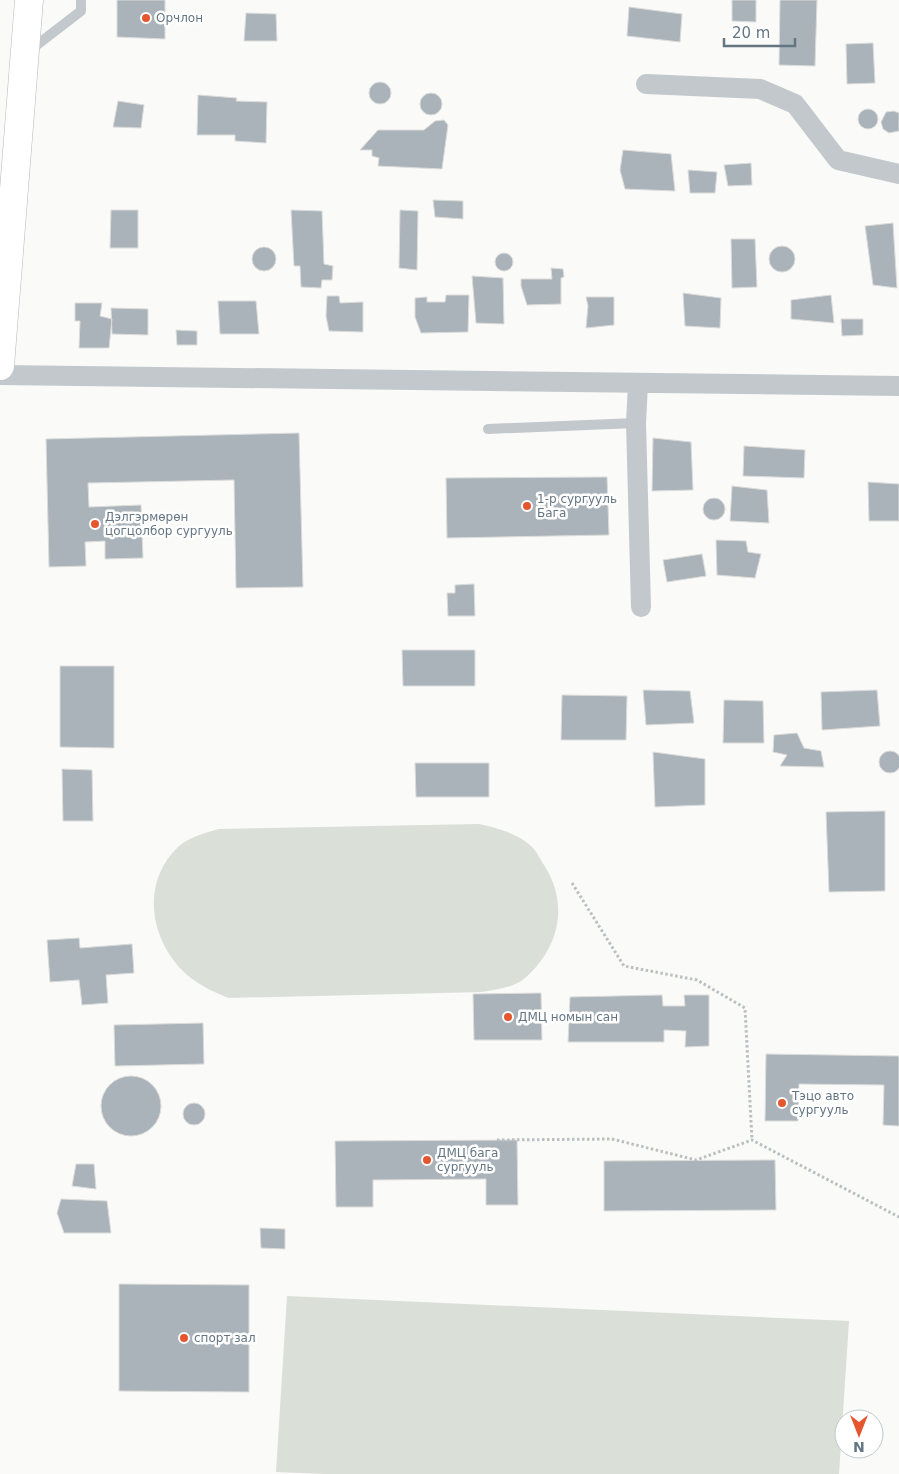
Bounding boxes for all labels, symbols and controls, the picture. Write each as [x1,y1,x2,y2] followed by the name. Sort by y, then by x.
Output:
[156,11,203,25] place label: Орчлон
[140,12,152,24] marker: Орчлон
[724,15,795,47] scale bar
[732,24,770,42] text: 20 m
[537,492,617,520] place label: 1-р сургууль Бага
[521,500,533,512] marker: 1-р сургууль Бага
[105,510,233,538] place label: Дэлгэрмөрөн цогцолбор сургууль
[89,518,101,530] marker: Дэлгэрмөрөн цогцолбор сургууль
[518,1010,618,1024] place label: ДМЦ номын сан
[502,1011,514,1023] marker: ДМЦ номын сан
[791,1089,854,1117] place label: Тэцо авто сургууль
[776,1097,788,1109] marker: Тэцо авто сургууль
[437,1146,498,1174] place label: ДМЦ бага сургууль
[421,1154,433,1166] marker: ДМЦ бага сургууль
[194,1331,256,1345] place label: спорт зал
[178,1332,190,1344] marker: спорт зал
[834,1409,884,1459] north arrow
[853,1439,865,1455] text: N

